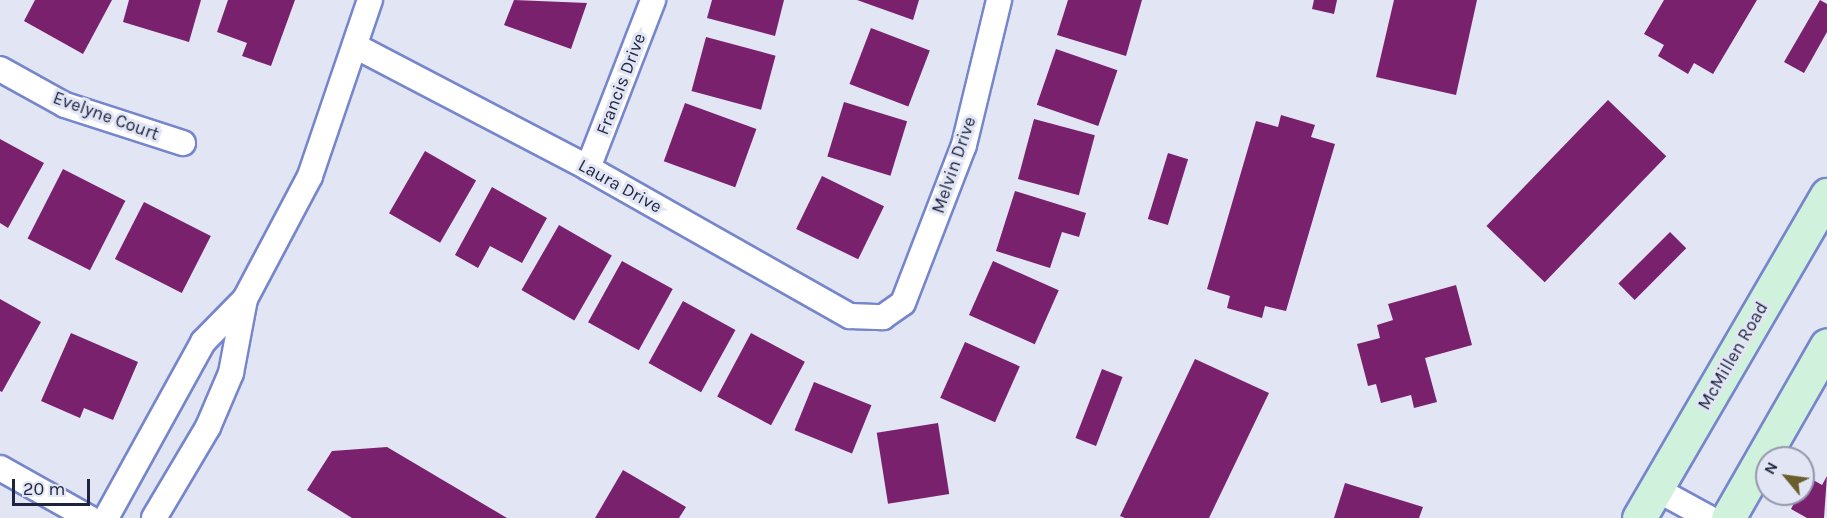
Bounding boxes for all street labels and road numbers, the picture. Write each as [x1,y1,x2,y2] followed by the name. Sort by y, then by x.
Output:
[592,30,650,138] street label: Francis Drive
[50,87,162,145] street label: Evelyne Court
[927,114,981,216] street label: Melvin Drive
[575,154,665,218] street label: Laura Drive
[1693,298,1773,414] street label: McMillen Road

